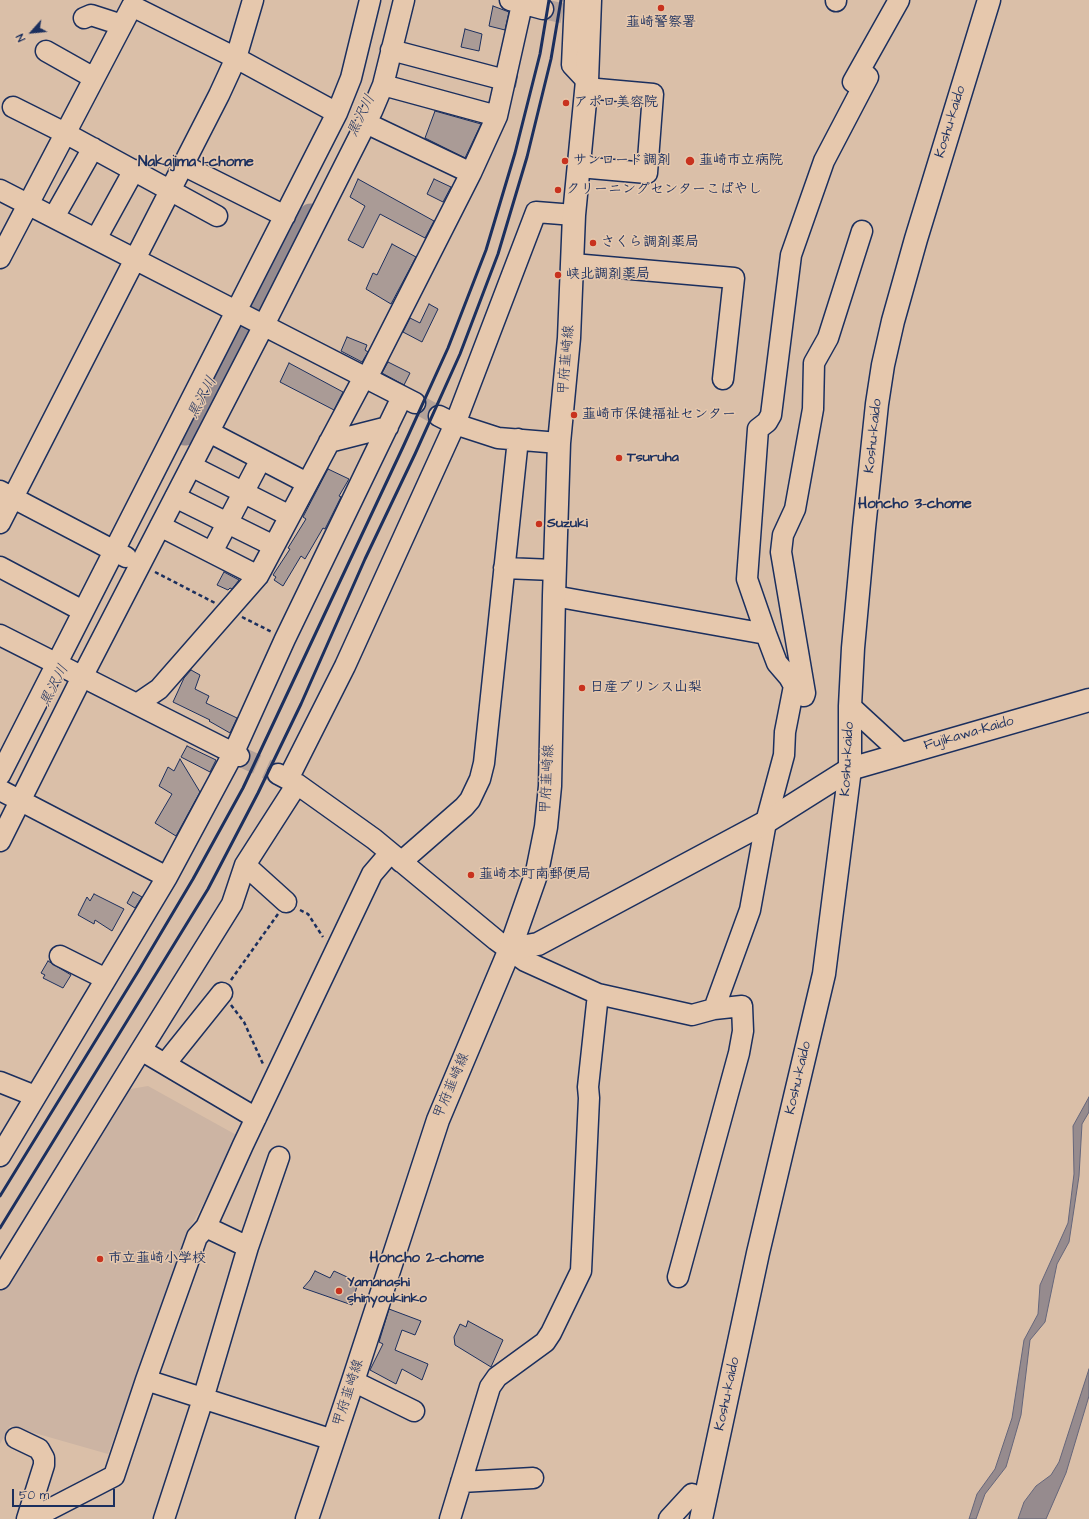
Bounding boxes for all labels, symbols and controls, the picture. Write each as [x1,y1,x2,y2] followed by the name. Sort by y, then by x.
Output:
[656,3,666,13] marker: 韮崎警察署
[12,12,52,52] north arrow
[626,15,696,31] place label: 韮崎警察署
[13,31,29,44] text: N
[932,84,970,160] street label: Koshu-kaido
[344,92,380,140] water label: 黒沢川
[574,95,658,111] place label: アポロ美容院
[561,98,571,108] marker: アポロ美容院
[573,153,671,169] place label: サンロード調剤
[699,153,783,169] place label: 韮崎市立病院
[138,154,254,172] district label: Nakajima 1-chome
[684,155,696,167] marker: 韮崎市立病院
[560,156,570,166] marker: サンロード調剤
[566,182,762,198] place label: クリーニングセンターこばやし
[553,185,563,195] marker: クリーニングセンターこばやし
[601,235,699,251] place label: さくら調剤薬局
[588,238,598,248] marker: さくら調剤薬局
[566,267,650,283] place label: 峡北調剤薬局
[553,270,563,280] marker: 峡北調剤薬局
[556,324,578,396] street label: 甲府韮崎線
[184,374,222,422] water label: 黒沢川
[862,398,886,474] street label: Koshu-kaido
[582,407,736,423] place label: 韮崎市保健福祉センター
[569,410,579,420] marker: 韮崎市保健福祉センター
[627,450,679,466] place label: Tsuruha
[614,453,624,463] marker: Tsuruha
[858,496,972,514] district label: Honcho 3-chome
[547,516,588,532] place label: Suzuki
[534,519,544,529] marker: Suzuki
[37,662,73,710] water label: 黒沢川
[590,680,702,696] place label: 日産プリンス山梨
[577,683,587,693] marker: 日産プリンス山梨
[922,713,1016,755] street label: Fujikawa-Kaido
[838,721,858,797] street label: Koshu-kaido
[538,744,558,814] street label: 甲府韮崎線
[479,867,591,883] place label: 韮崎本町南郵便局
[466,870,476,880] marker: 韮崎本町南郵便局
[782,1040,816,1116] street label: Koshu-kaido
[431,1051,473,1121] street label: 甲府韮崎線
[370,1250,484,1268] district label: Honcho 2-chome
[108,1251,206,1267] place label: 市立韮崎小学校
[95,1254,105,1264] marker: 市立韮崎小学校
[347,1275,427,1308] place label: Yamanashi shinyoukinko
[334,1286,344,1296] marker: Yamanashi shinyoukinko
[712,1356,744,1432] street label: Koshu-kaido
[330,1357,368,1429] street label: 甲府韮崎線
[14,1481,117,1507] scale bar
[19,1487,49,1504] text: 50 m

